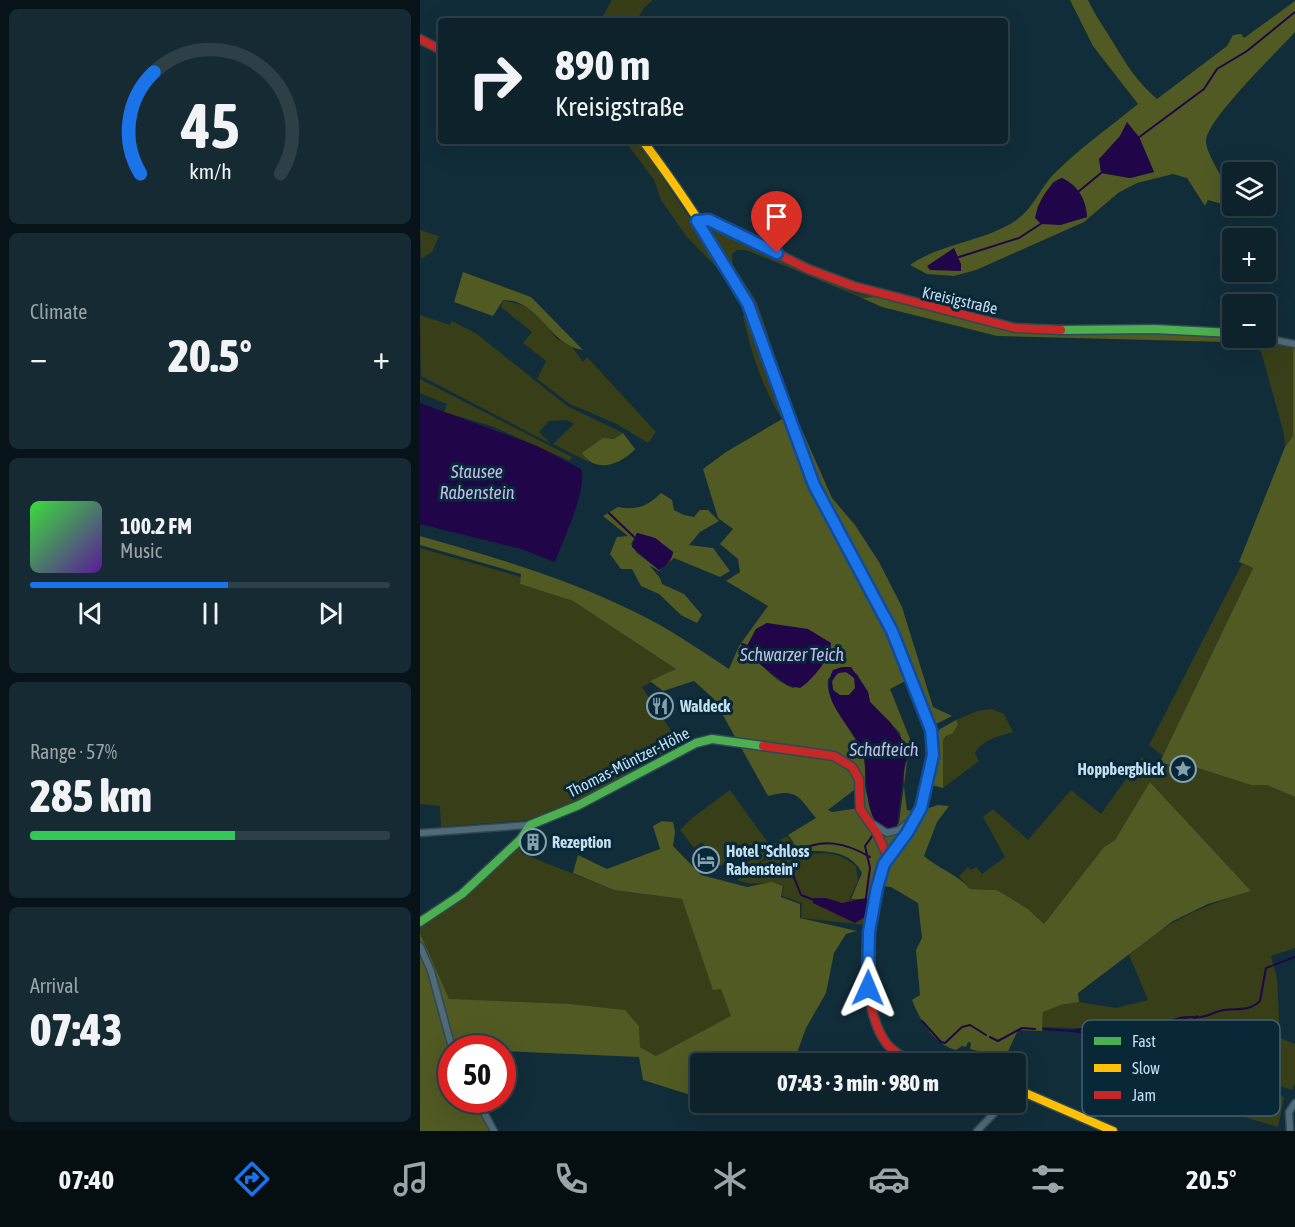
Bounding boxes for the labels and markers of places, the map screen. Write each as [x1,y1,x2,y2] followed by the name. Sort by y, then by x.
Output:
[751,191,802,253] pin
[645,691,675,721] restaurant icon: Waldeck
[679,697,731,715] place label: Waldeck
[1168,754,1198,784] place icon: Hoppbergblick
[1078,760,1165,778] place label: Hoppbergblick
[518,827,548,857] building icon: Rezeption
[552,833,612,851] place label: Rezeption
[726,842,810,878] place label: Hotel "Schloss Rabenstein"
[691,845,721,875] hotel icon: Hotel "Schloss Rabenstein"

